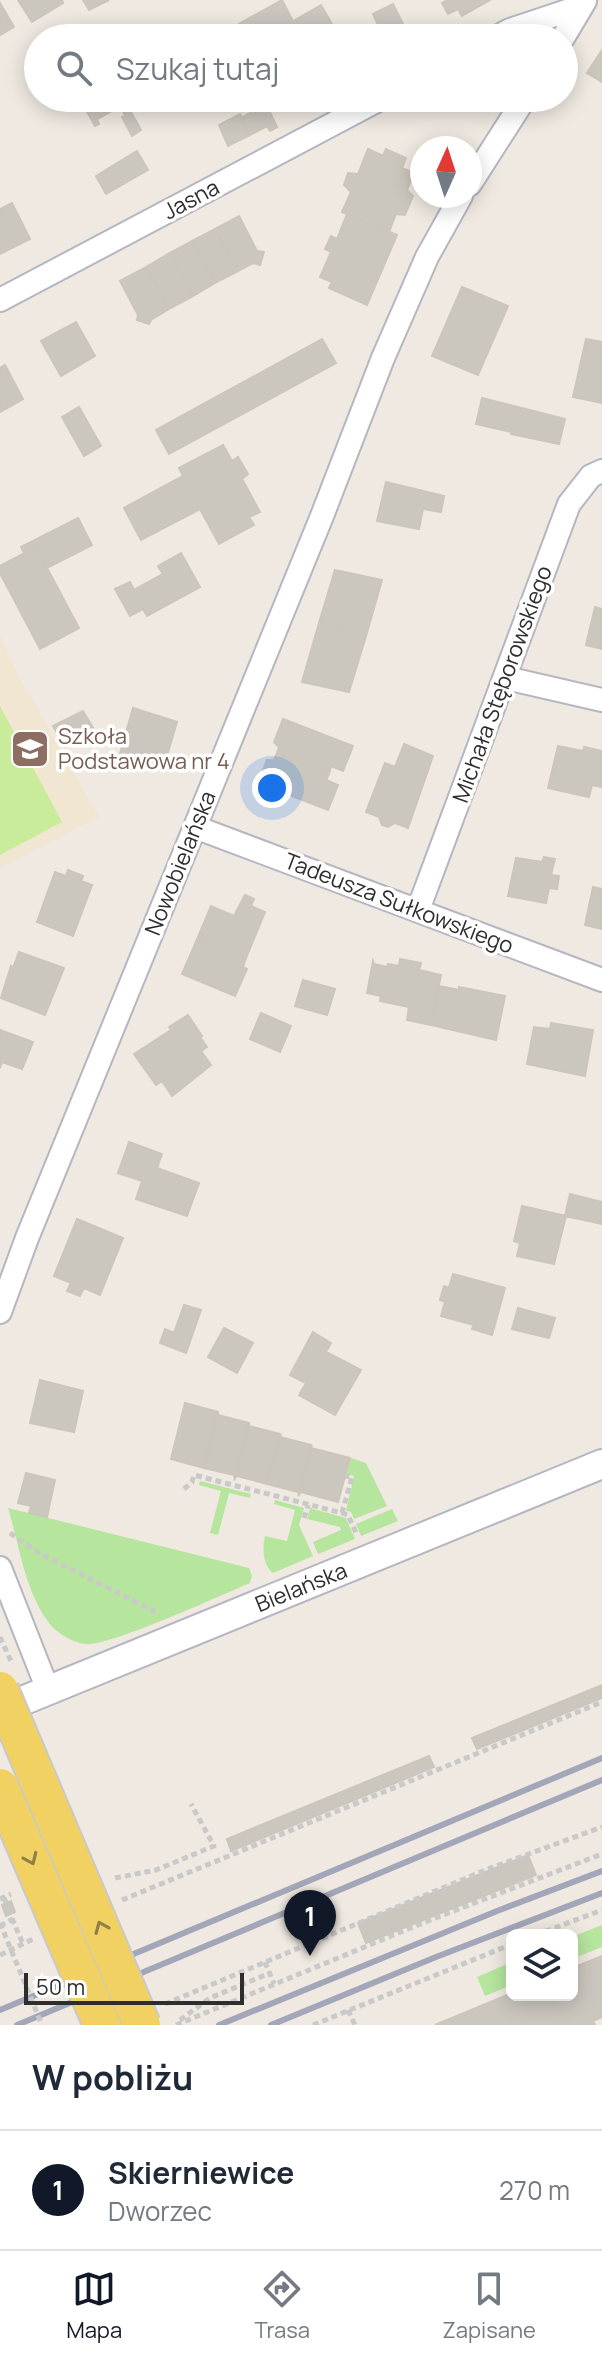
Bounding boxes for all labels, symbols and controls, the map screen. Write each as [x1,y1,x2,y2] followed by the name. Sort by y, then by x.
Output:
[24,24,578,112] search box
[52,46,96,90] icon: search
[116,48,279,89] text: Szukaj tutaj
[410,136,482,208] north arrow
[158,172,224,226] street label: Jasna
[445,561,559,807] street label: Michała Stęborowskiego
[58,721,230,776] place label: Szkoła Podstawowa nr 4
[9,728,51,770] school or university icon: Szkoła Podstawowa nr 4
[252,768,292,808] your location
[137,786,223,940] street label: Nowobielańska
[280,845,518,961] street label: Tadeusza Sułkowskiego
[251,1555,351,1619] street label: Bielańska
[22,1851,38,1865] one-way arrow
[284,1890,336,1956] pin: 1
[94,1921,110,1935] one-way arrow
[506,1929,578,2001] map controls
[506,1929,578,2001] button: layers
[24,1969,244,2005] scale bar
[36,1972,85,2002] text: 50 m
[32,2054,193,2100] text: W pobliżu
[108,2152,294,2193] text: Skierniewice
[52,2172,64,2208] text: 1
[499,2172,570,2208] text: 270 m
[108,2193,212,2229] text: Dworzec
[66,2267,122,2345] tab: Mapa
[254,2267,310,2345] tab: Trasa
[442,2267,536,2345] tab: Zapisane

